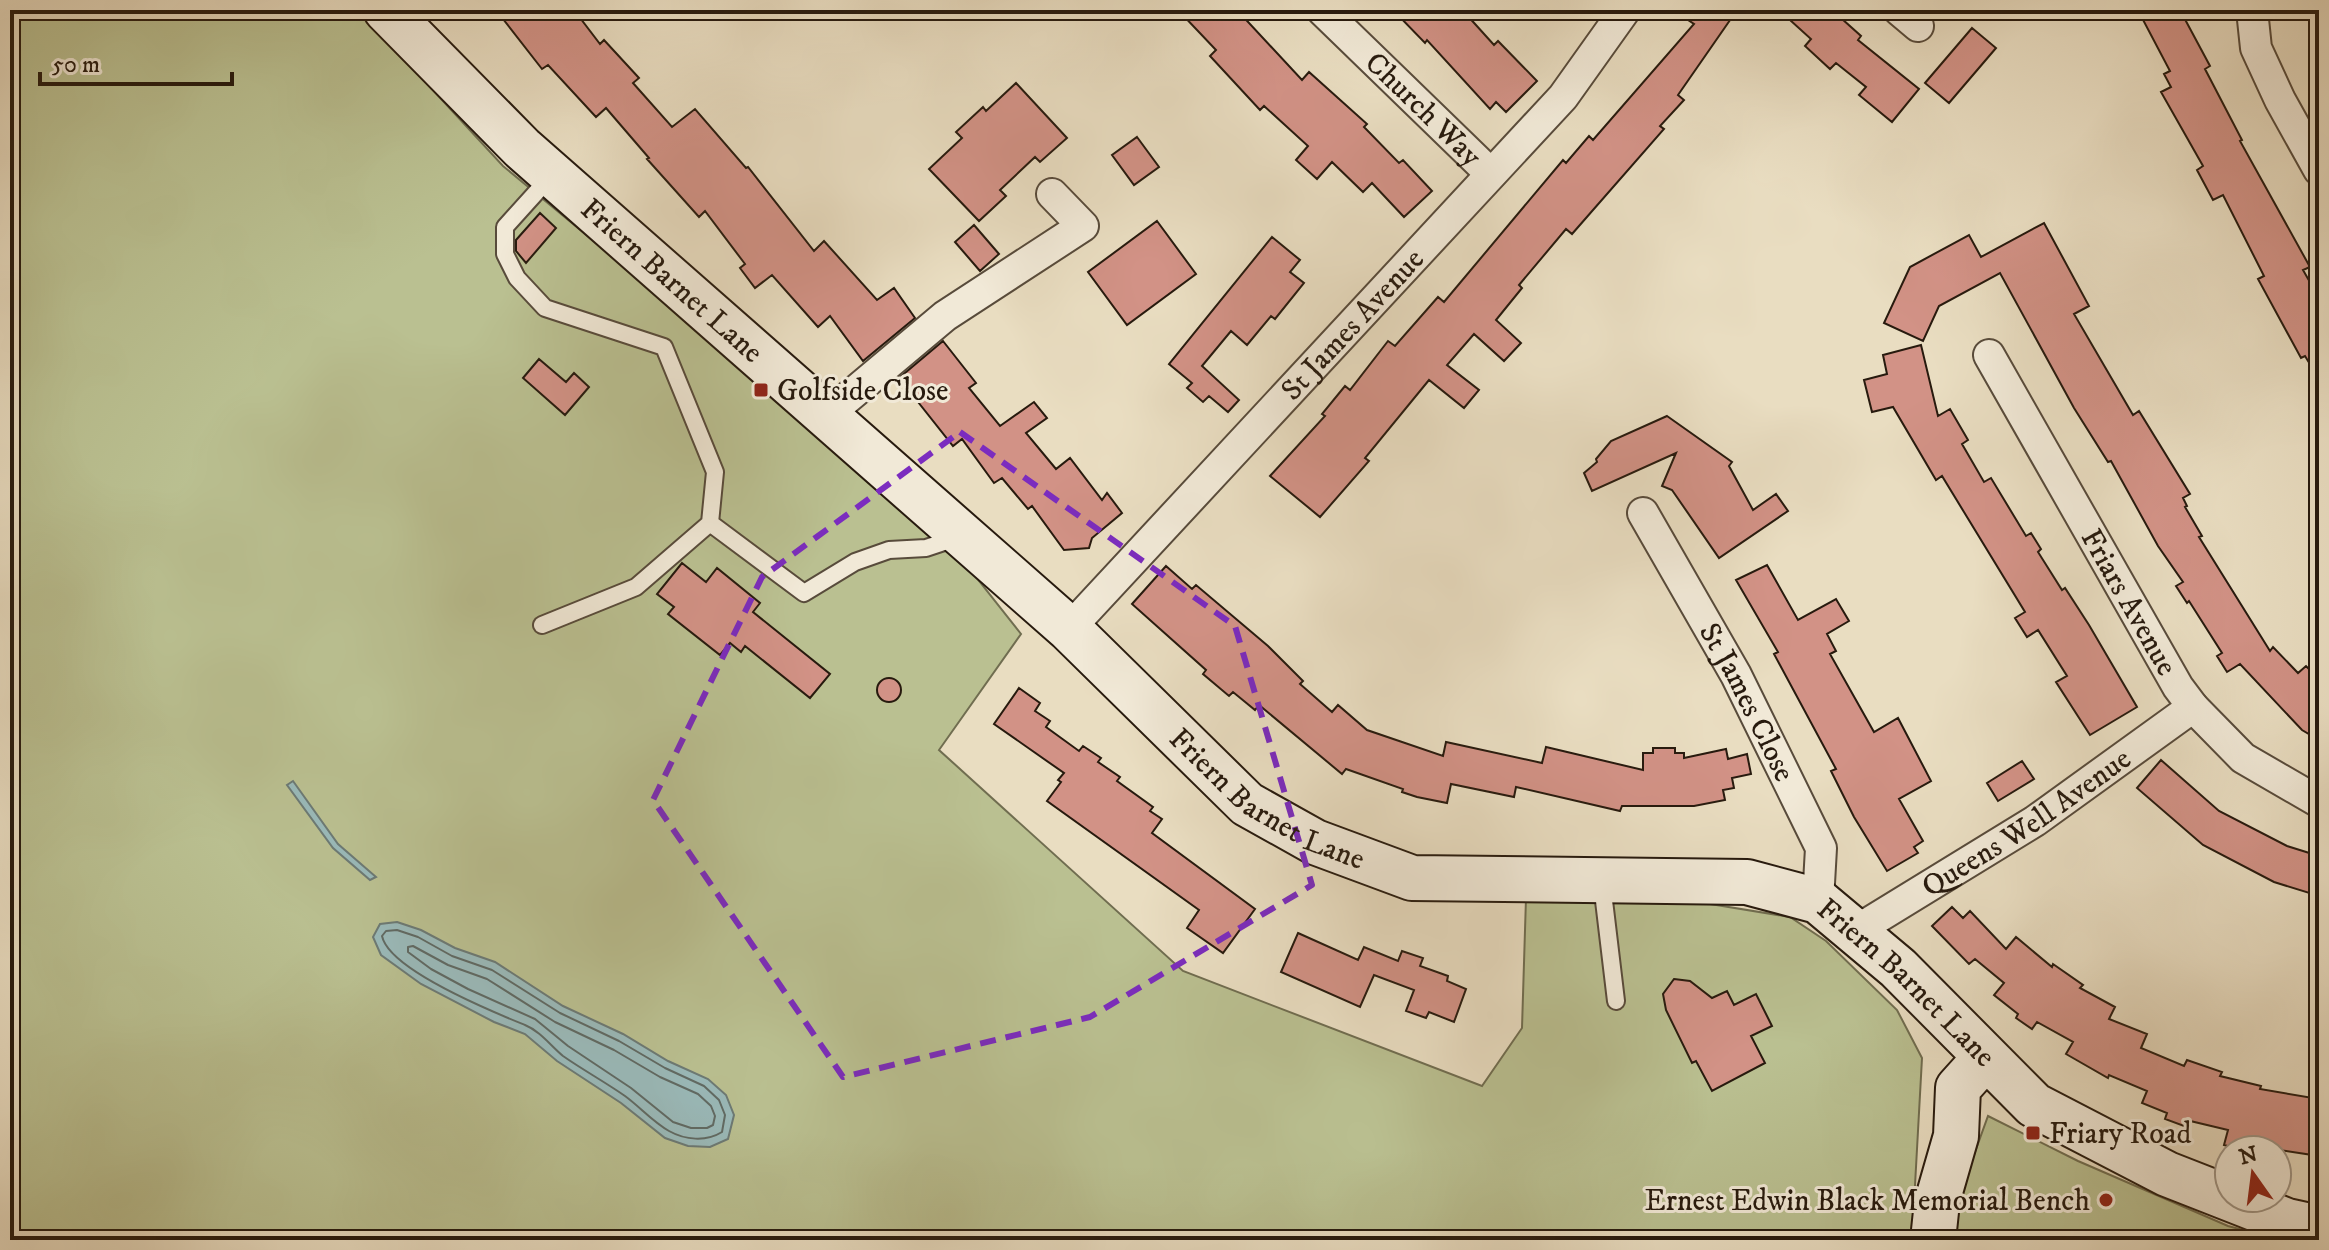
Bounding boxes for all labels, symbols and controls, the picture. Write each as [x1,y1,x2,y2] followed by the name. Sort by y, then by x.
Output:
[40,36,232,86] scale bar
[1357,45,1490,176] street label: Church Way
[52,50,100,80] text: 50 m
[572,191,770,371] street label: Friern Barnet Lane
[1274,242,1433,409] street label: St James Avenue
[777,373,948,410] place label: Golfside Close
[752,381,770,399] marker: Golfside Close
[2072,523,2185,682] street label: Friars Avenue
[1690,617,1802,788] street label: St James Close
[1161,721,1369,879] street label: Friern Barnet Lane
[1915,741,2139,906] street label: Queens Well Avenue
[1809,891,2003,1075] street label: Friern Barnet Lane
[2049,1116,2192,1153] place label: Friary Road
[2024,1124,2042,1142] marker: Friary Road
[2213,1134,2293,1214] north arrow
[2236,1141,2261,1171] text: N
[1645,1183,2090,1220] place label: Ernest Edwin Black Memorial Bench
[2097,1191,2115,1209] marker: Ernest Edwin Black Memorial Bench

